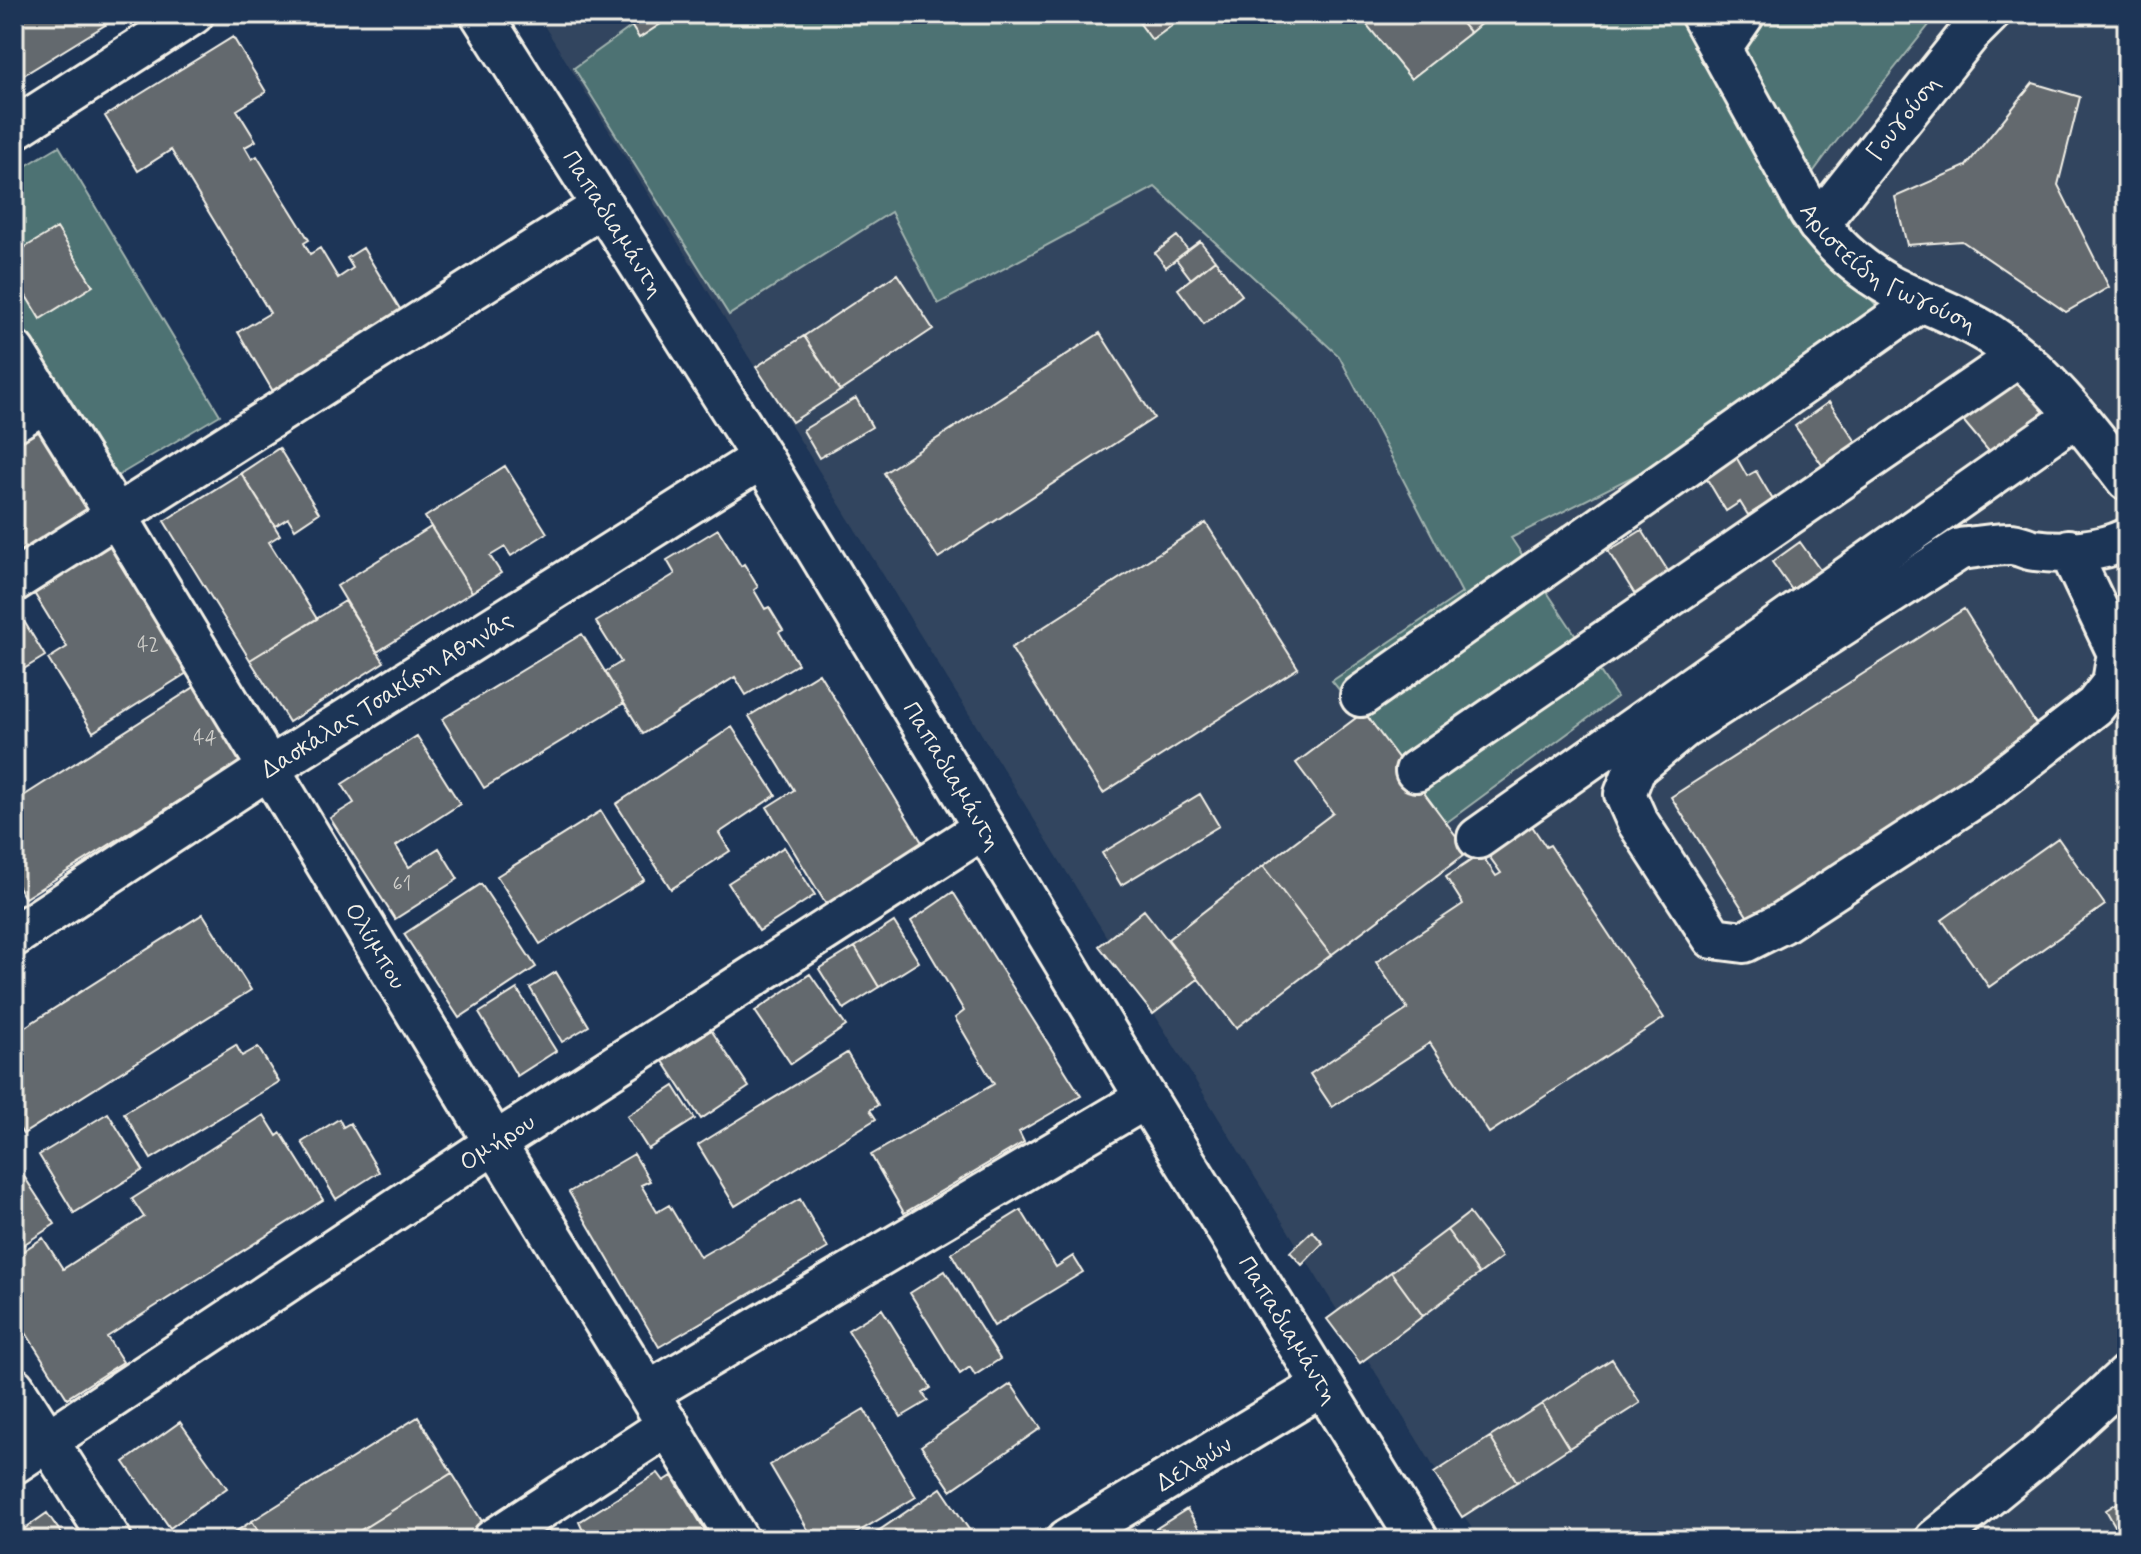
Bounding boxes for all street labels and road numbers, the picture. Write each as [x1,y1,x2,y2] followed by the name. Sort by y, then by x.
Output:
[1860,69,1947,168] street label: Γουγούση
[554,145,670,304] street label: Παπαδιαμάντη
[1792,198,1981,341] street label: Αριστείδη Γωγούση
[256,605,519,786] street label: Δασκάλας Τσακίρη Αθηνάς
[895,696,1008,857] street label: Παπαδιαμάντη
[337,897,413,995] street label: Ολύμπου
[454,1107,542,1179] street label: Ομήρου
[1230,1251,1345,1410] street label: Παπαδιαμάντη
[1151,1430,1238,1500] street label: Δελφών

